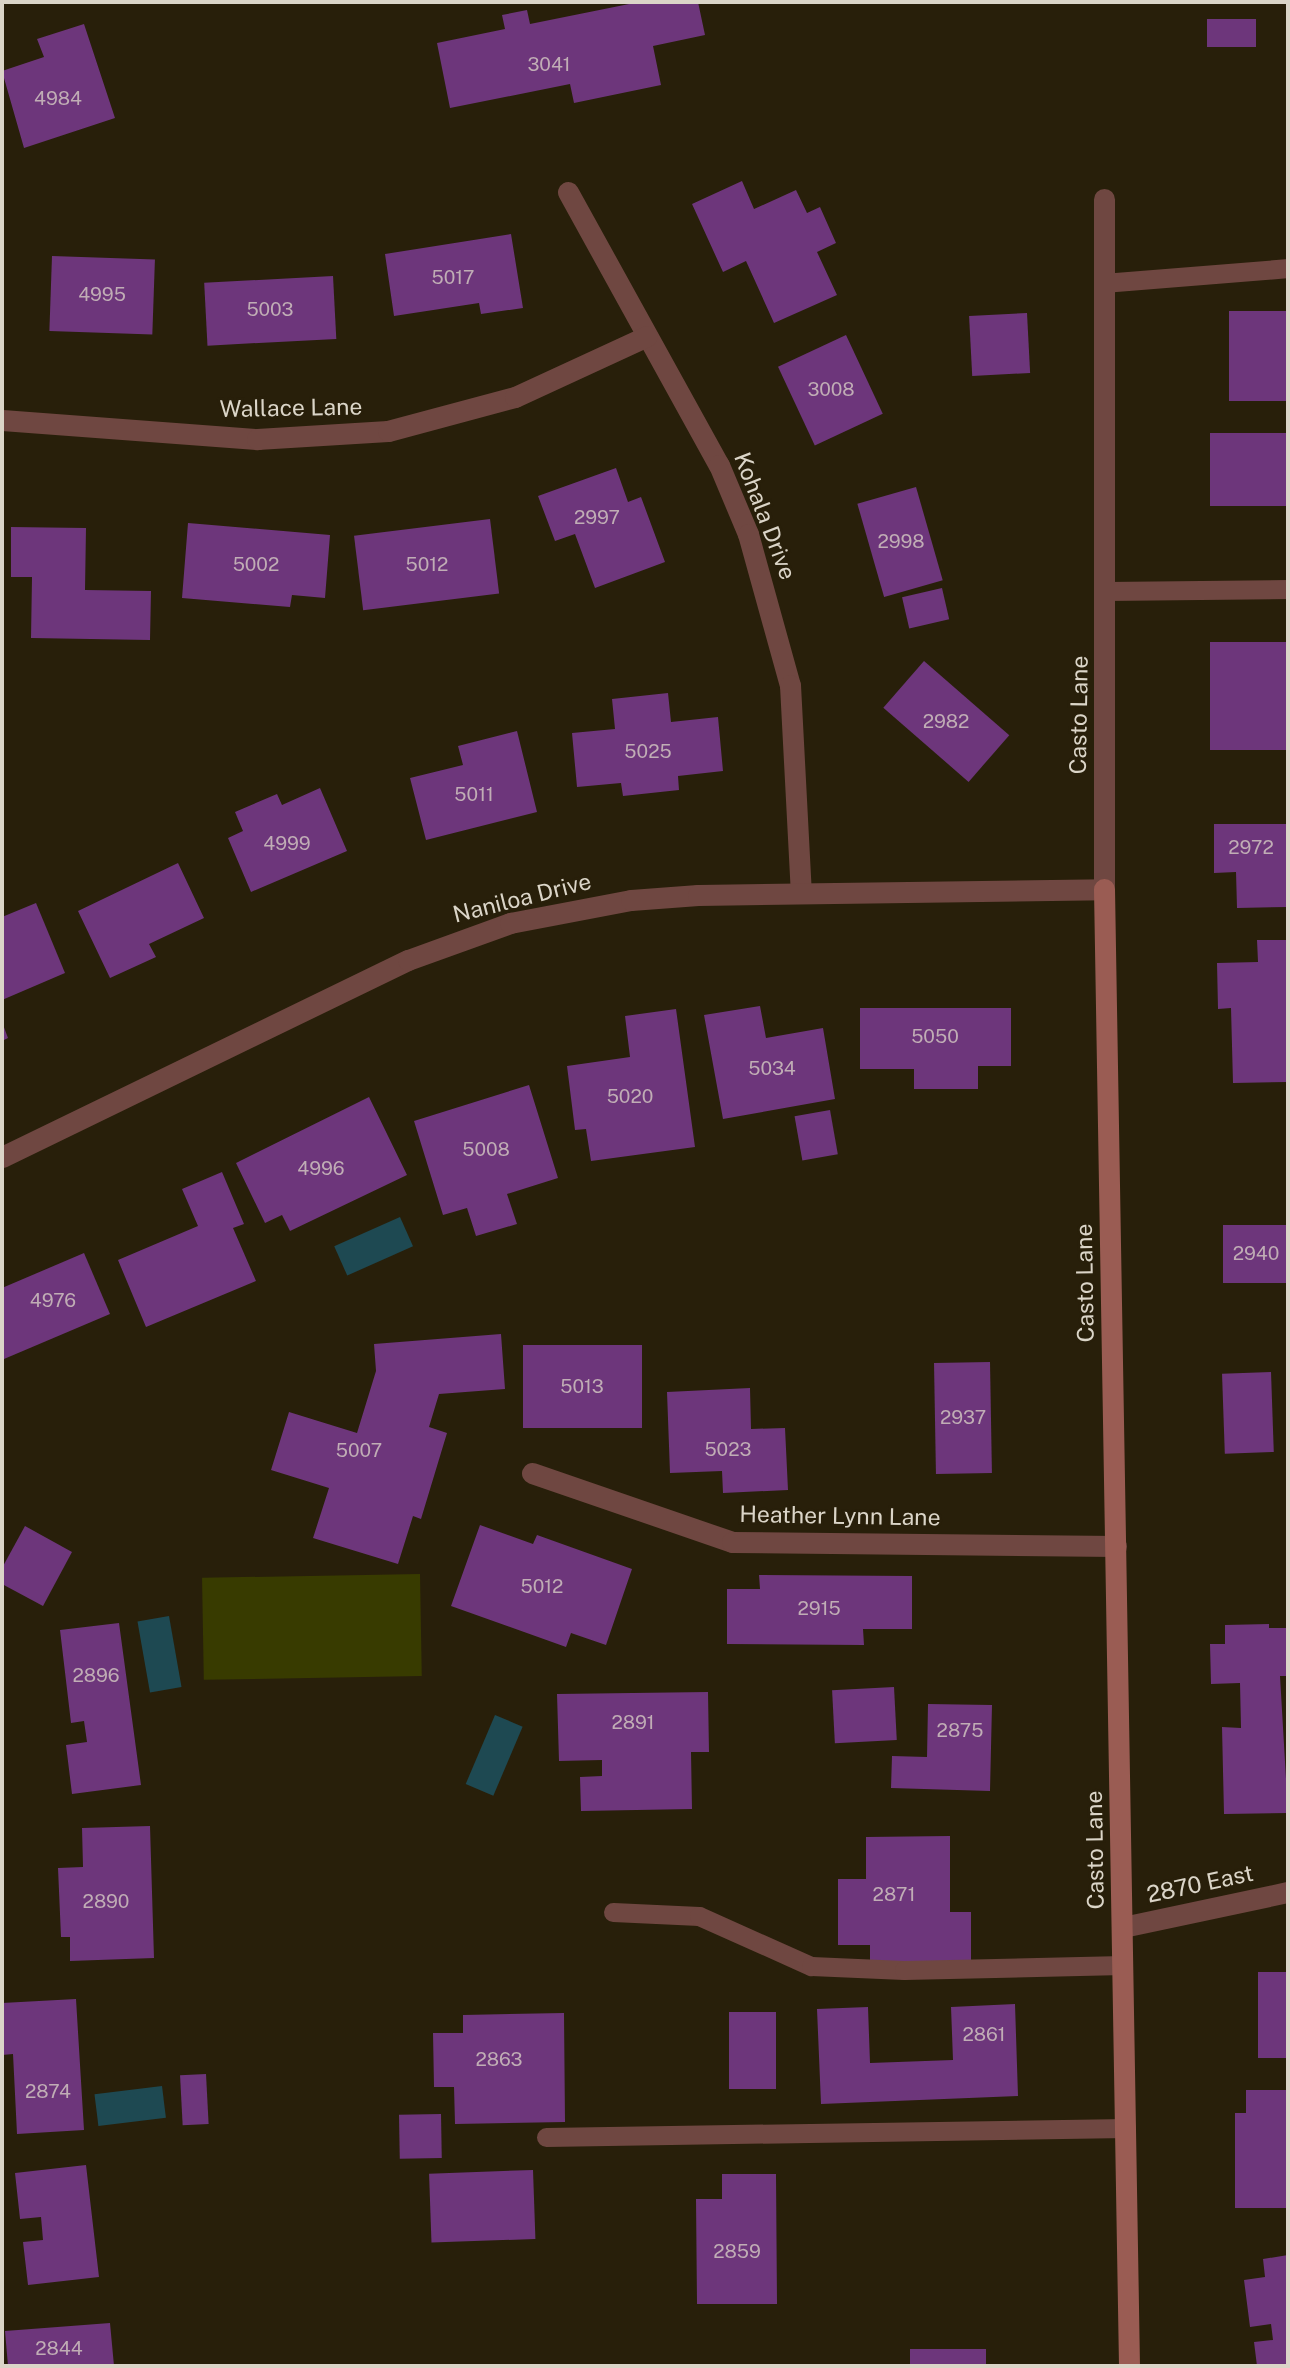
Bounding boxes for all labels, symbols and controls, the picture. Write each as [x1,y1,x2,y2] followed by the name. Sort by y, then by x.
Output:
[527,54,571,76] house number: 3041
[34,88,82,110] house number: 4984
[432,267,474,289] house number: 5017
[78,284,126,306] house number: 4995
[246,299,294,321] house number: 5003
[807,379,855,401] house number: 3008
[219,393,363,423] street label: Wallace Lane
[728,448,802,584] street label: Kohala Drive
[574,507,620,529] house number: 2997
[877,531,925,553] house number: 2998
[233,554,279,576] house number: 5002
[406,554,448,576] house number: 5012
[1064,655,1094,775] street label: Casto Lane
[923,711,969,733] house number: 2982
[624,741,672,763] house number: 5025
[454,784,494,806] house number: 5011
[263,833,311,855] house number: 4999
[1228,837,1274,859] house number: 2972
[450,867,594,929] street label: Naniloa Drive
[911,1026,959,1048] house number: 5050
[748,1058,796,1080] house number: 5034
[607,1086,653,1108] house number: 5020
[462,1139,510,1161] house number: 5008
[297,1158,345,1180] house number: 4996
[1070,1223,1100,1343] street label: Casto Lane
[1233,1243,1279,1265] house number: 2940
[30,1290,76,1312] house number: 4976
[560,1376,604,1398] house number: 5013
[940,1407,986,1429] house number: 2937
[704,1439,752,1461] house number: 5023
[336,1440,382,1462] house number: 5007
[739,1500,941,1532] street label: Heather Lynn Lane
[521,1576,563,1598] house number: 5012
[797,1598,841,1620] house number: 2915
[72,1665,120,1687] house number: 2896
[611,1712,655,1734] house number: 2891
[937,1720,983,1742] house number: 2875
[1080,1790,1110,1910] street label: Casto Lane
[1144,1859,1256,1909] street label: 2870 East
[873,1884,915,1906] house number: 2871
[83,1891,129,1913] house number: 2890
[962,2024,1006,2046] house number: 2861
[475,2049,523,2071] house number: 2863
[25,2081,71,2103] house number: 2874
[713,2241,761,2263] house number: 2859
[35,2338,83,2360] house number: 2844

